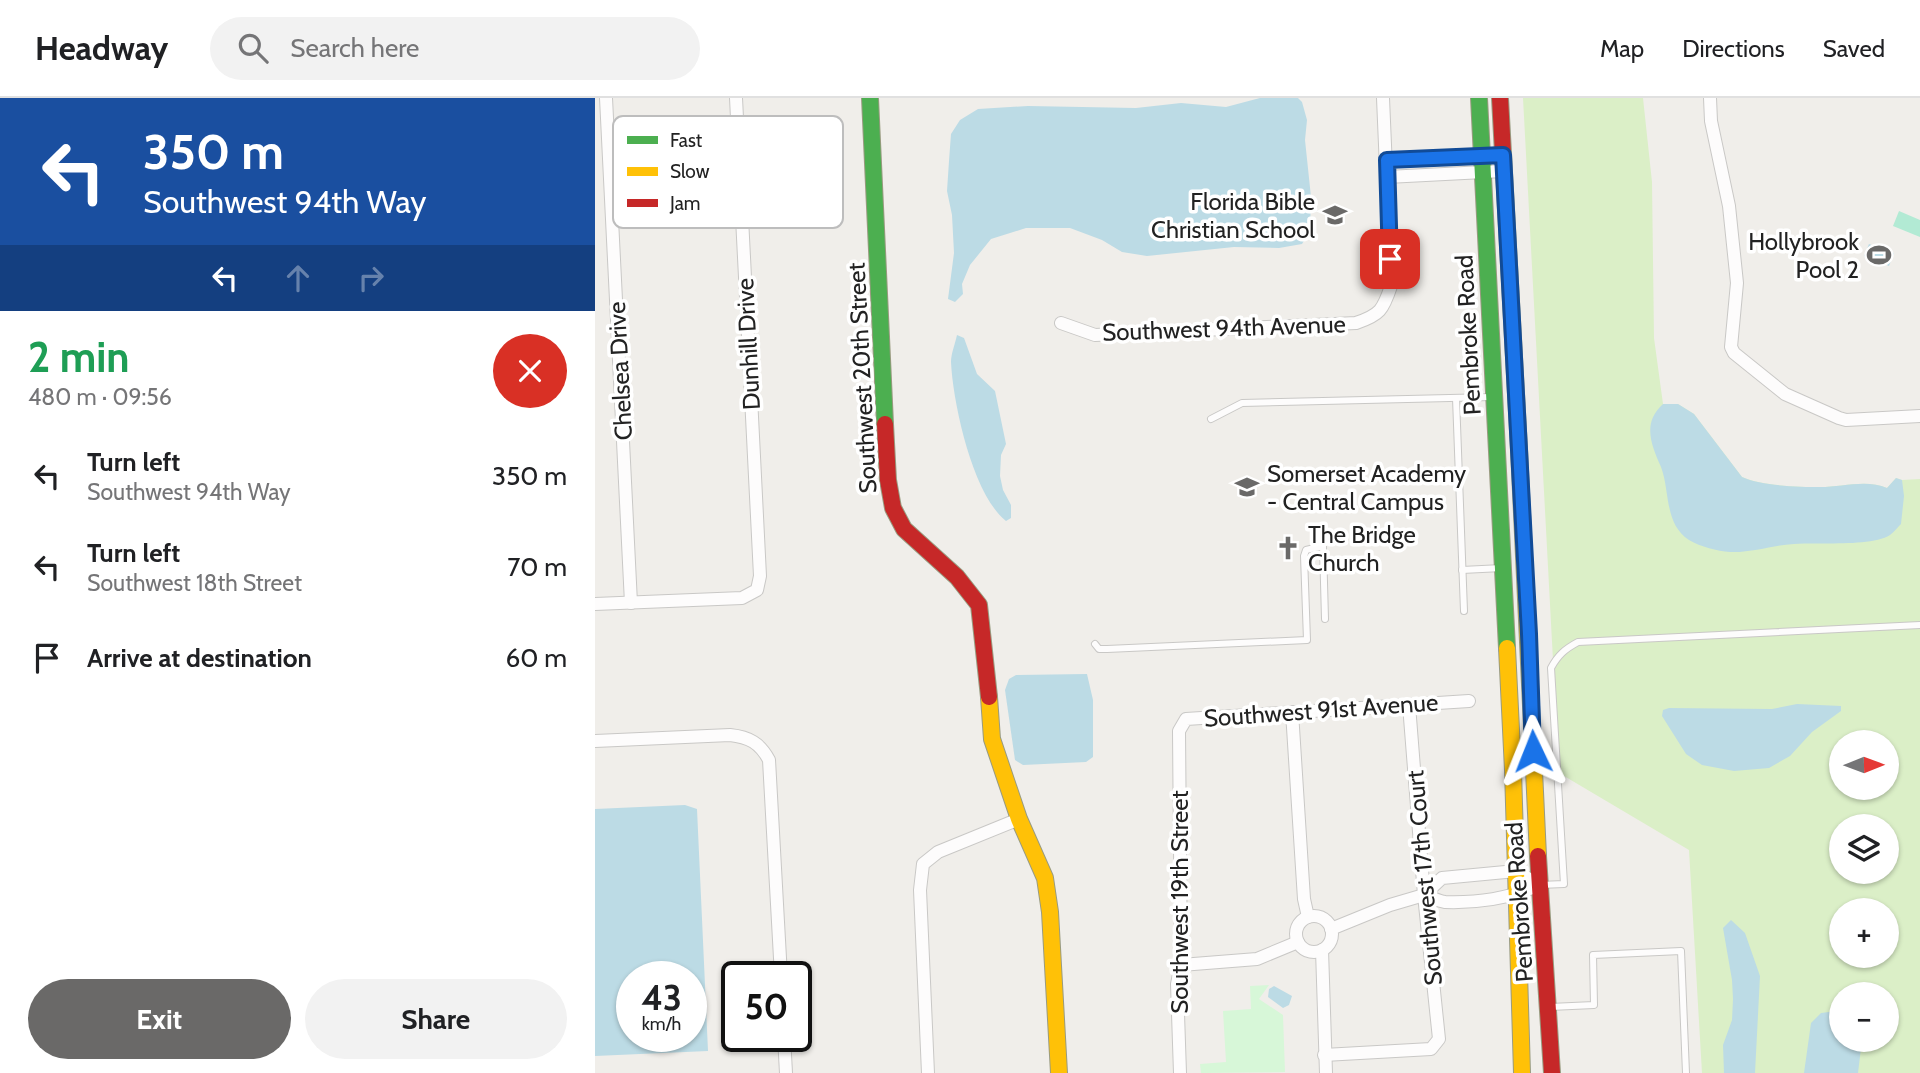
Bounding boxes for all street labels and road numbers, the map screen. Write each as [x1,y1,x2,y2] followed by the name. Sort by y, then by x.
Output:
[1449,254,1487,416] street label: Pembroke Road
[841,262,883,494] street label: Southwest 20th Street
[730,277,766,411] street label: Dunhill Drive
[602,301,638,441] street label: Chelsea Drive
[1102,309,1346,347] street label: Southwest 94th Avenue
[1203,687,1439,733] street label: Southwest 91st Avenue
[1400,769,1448,987] street label: Southwest 17th Court
[1165,790,1194,1014] street label: Southwest 19th Street
[1499,821,1539,983] street label: Pembroke Road

